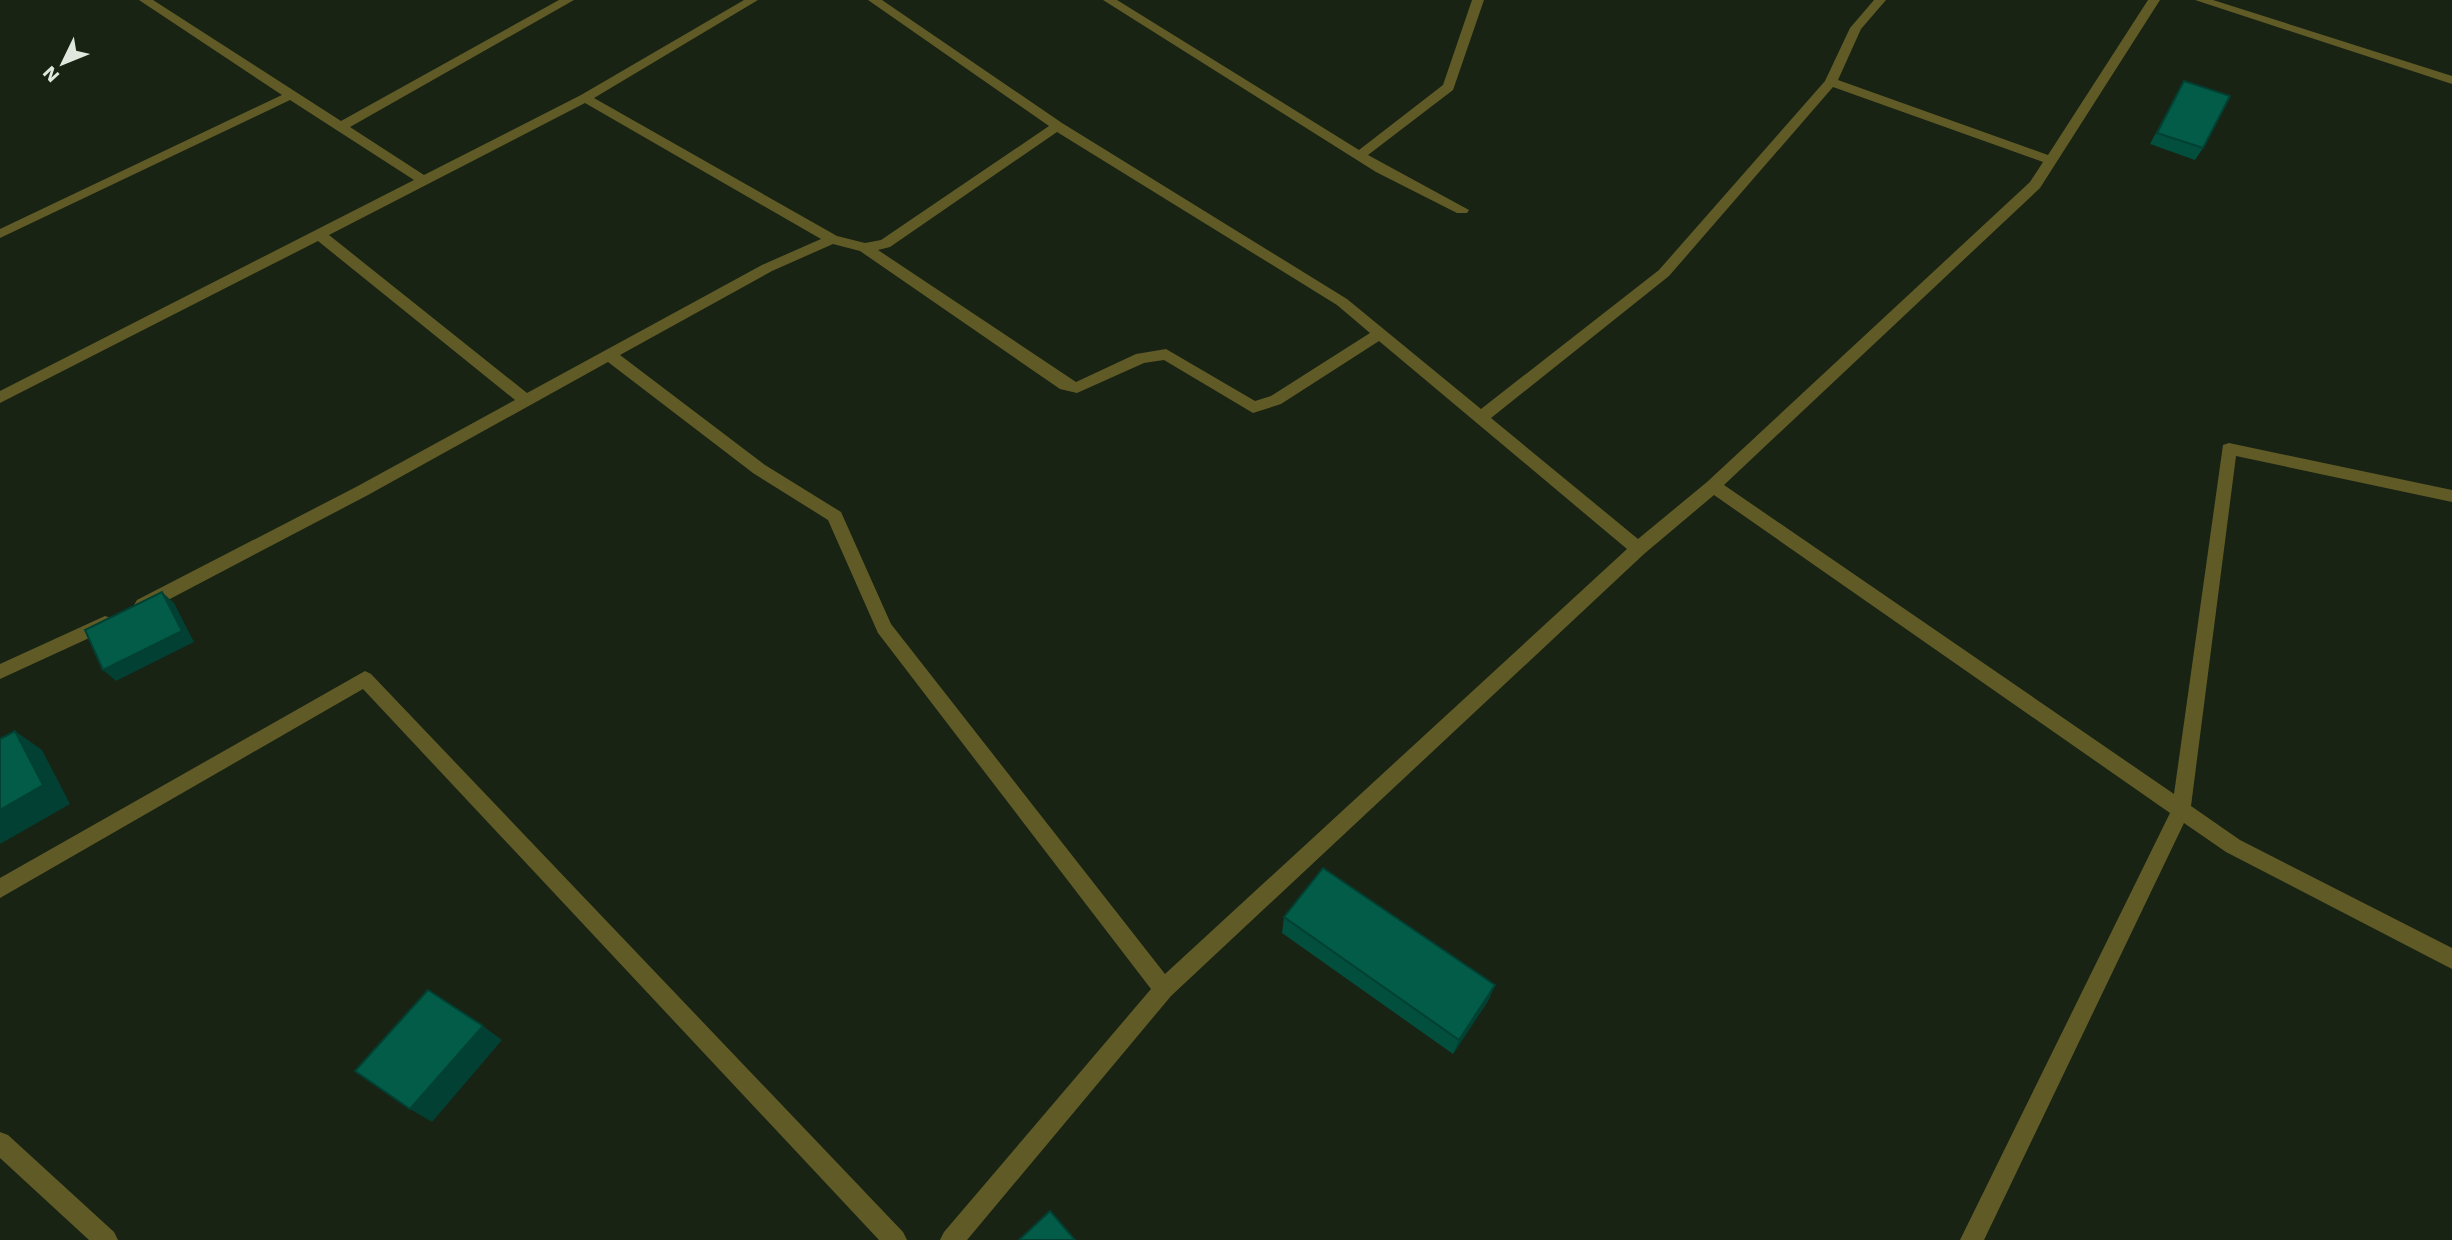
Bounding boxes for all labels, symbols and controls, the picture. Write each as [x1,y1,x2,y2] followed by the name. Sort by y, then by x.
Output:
[28,28,98,98] north arrow
[38,61,64,87] text: N

